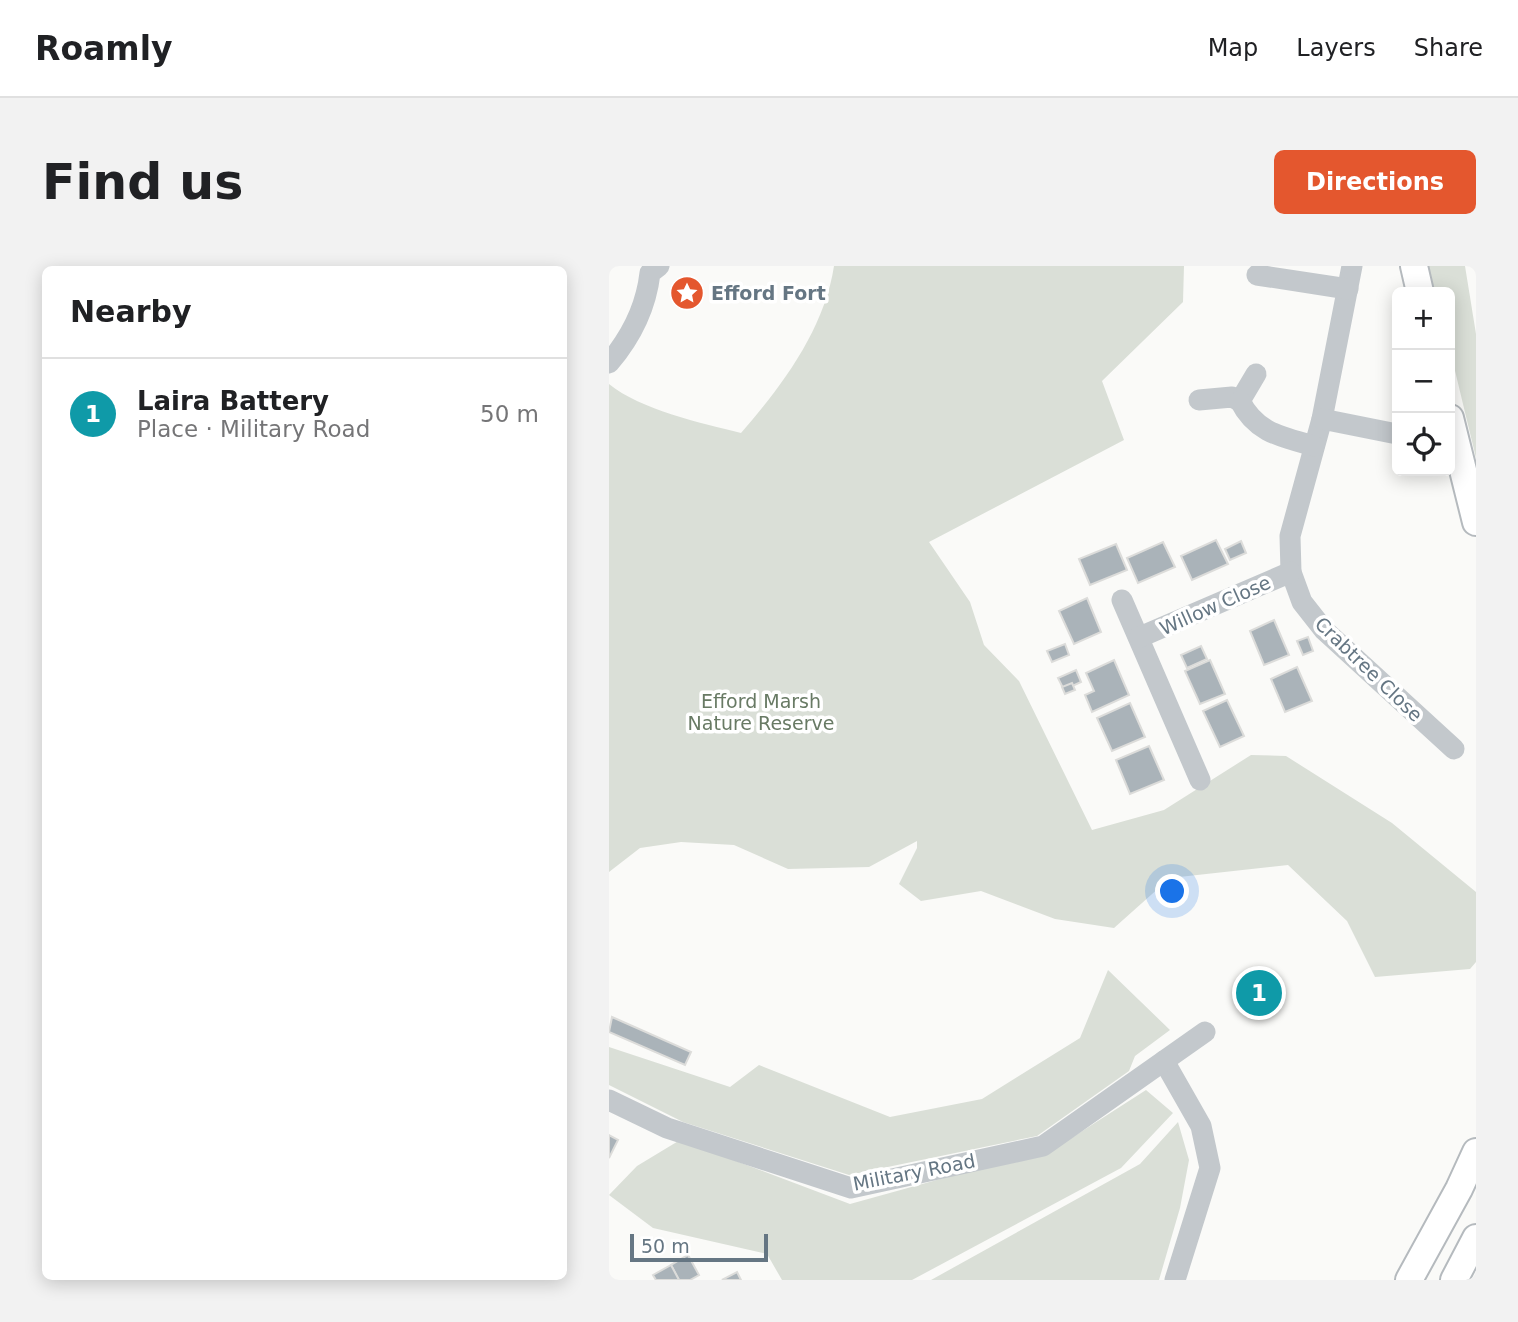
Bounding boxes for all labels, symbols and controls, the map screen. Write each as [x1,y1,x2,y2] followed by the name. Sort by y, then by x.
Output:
[35,29,173,68] text: Roamly
[1208,34,1258,62] text: Map
[1296,34,1376,62] text: Layers
[1414,34,1483,62] text: Share
[1274,150,1476,214] button: Directions
[42,154,243,211] text: Find us
[668,274,706,312] place icon: Efford Fort
[711,282,826,304] place label: Efford Fort
[1392,287,1455,476] map controls
[1392,287,1455,350] button: +
[70,294,192,329] text: Nearby
[1392,350,1455,413] button: −
[137,386,329,416] text: Laira Battery
[85,401,101,427] text: 1
[480,401,539,427] text: 50 m
[1392,413,1455,476] button: locate
[137,416,370,442] text: Place · Military Road
[1156,571,1274,639] street label: Willow Close
[1311,612,1427,726] street label: Crabtree Close
[688,690,834,734] park label: Efford Marsh Nature Reserve
[1155,874,1189,908] your location
[1236,967,1282,1019] pin: 1
[851,1149,977,1195] street label: Military Road
[630,1231,768,1263] scale bar
[641,1235,690,1257] text: 50 m

